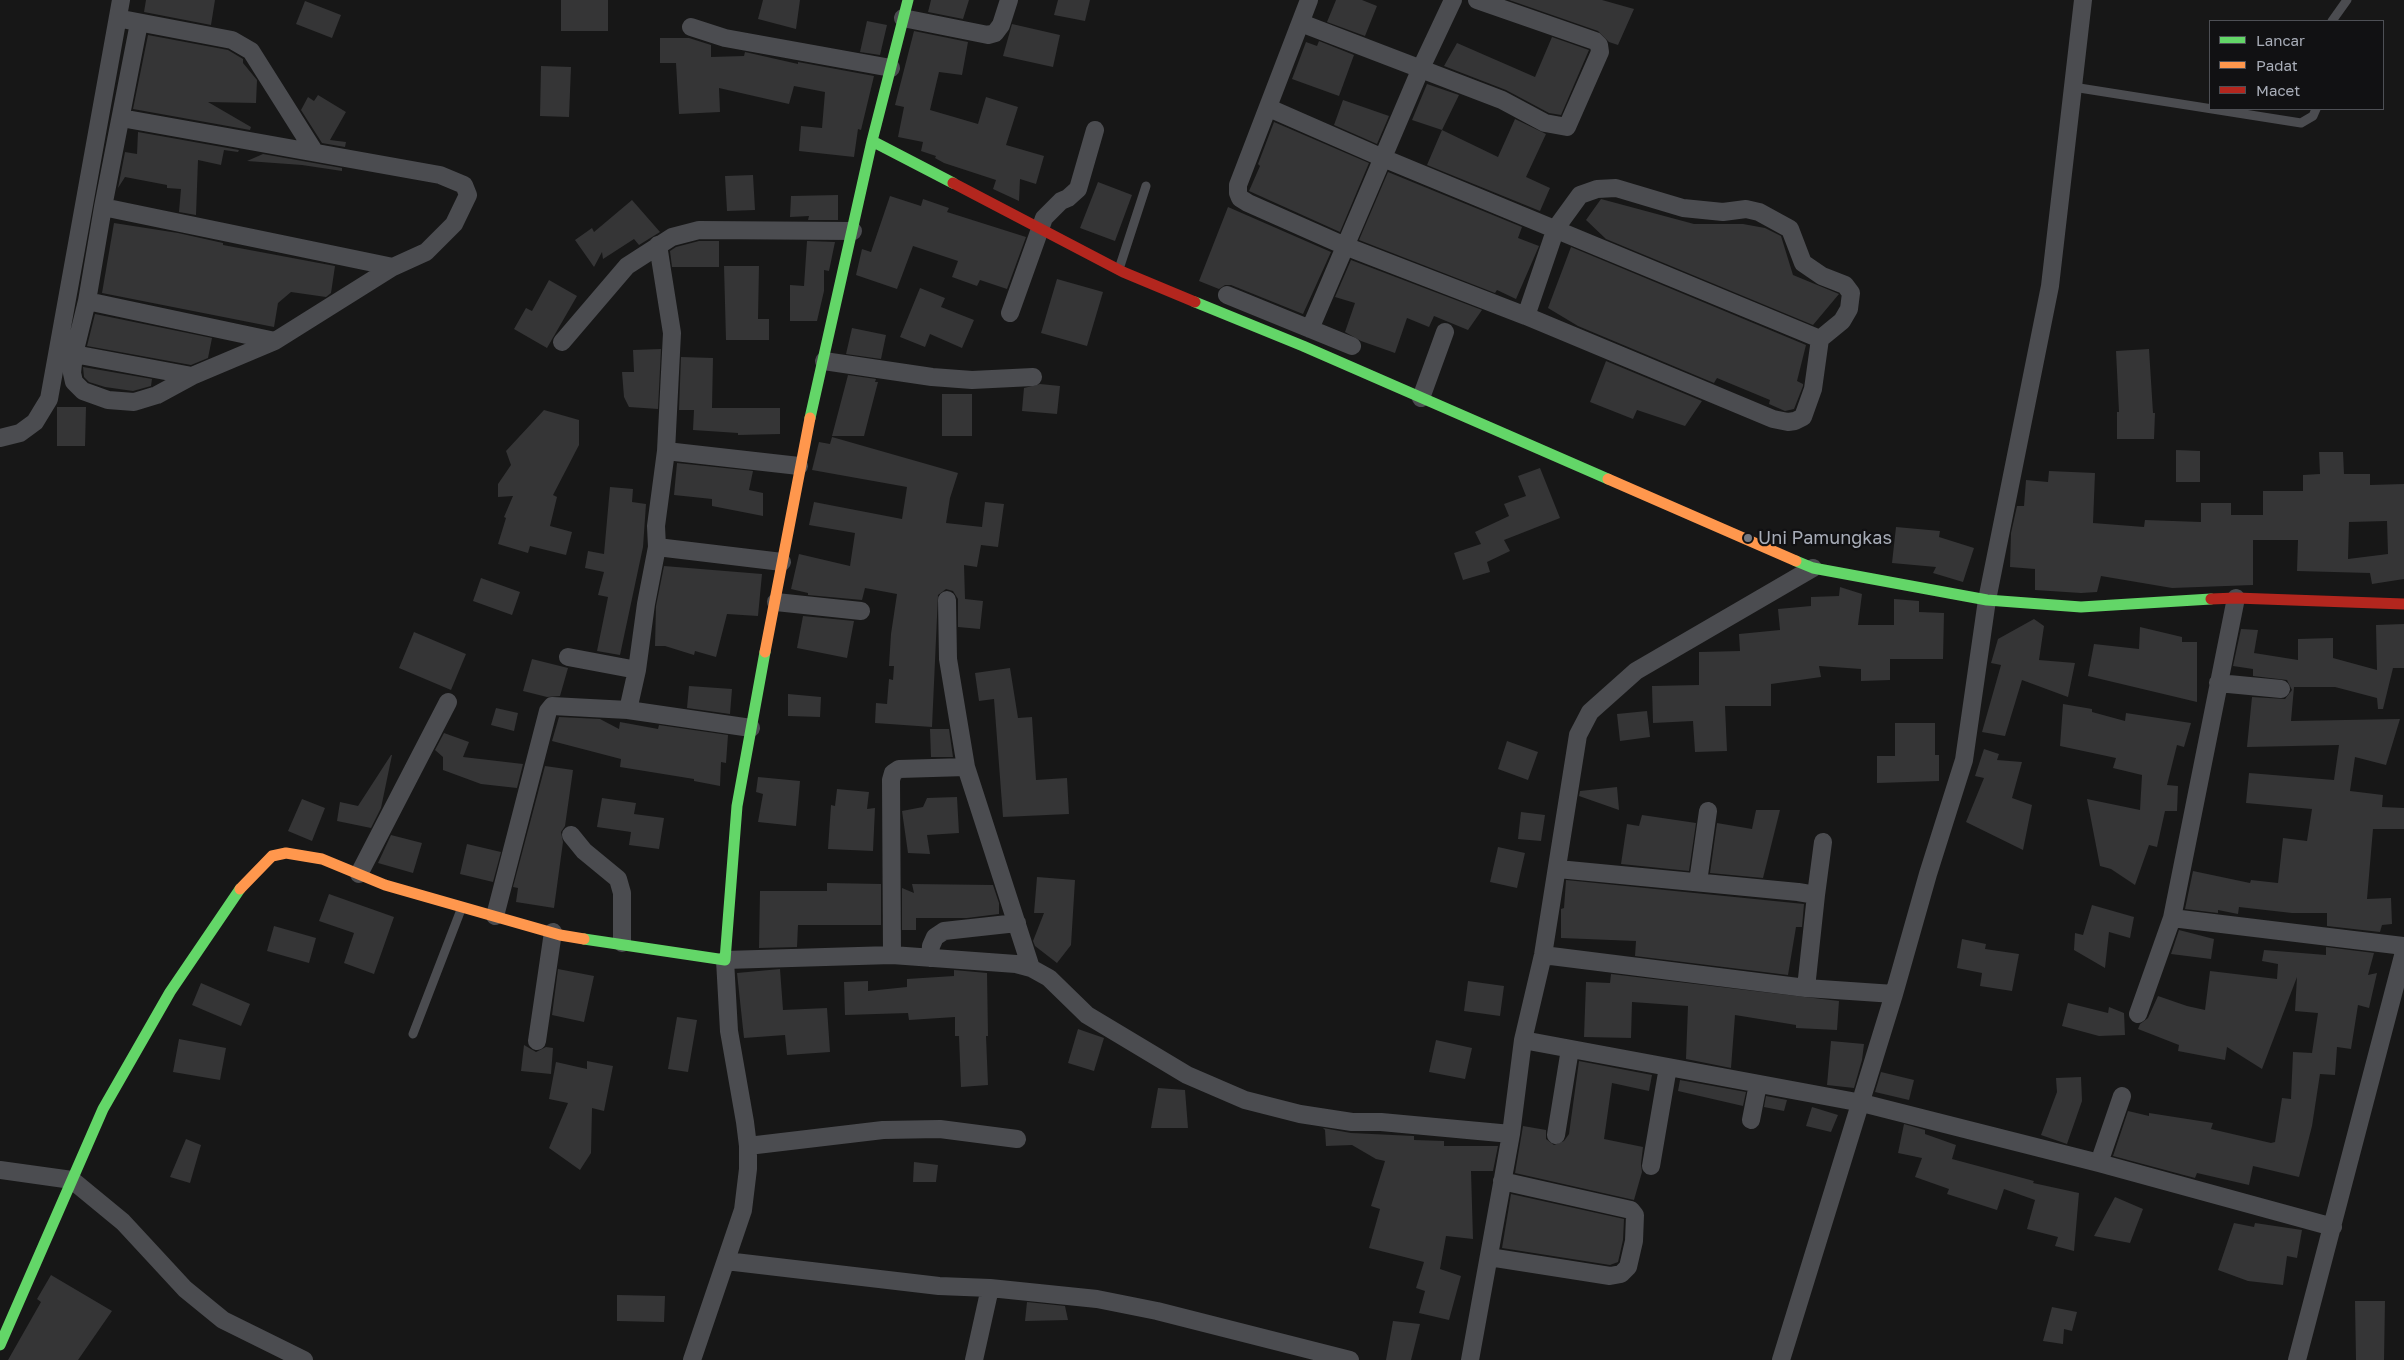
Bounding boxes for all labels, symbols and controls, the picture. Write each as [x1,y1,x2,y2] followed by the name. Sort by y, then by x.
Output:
[2209,20,2384,110] legend
[2256,31,2305,49] text: Lancar
[2256,56,2298,74] text: Padat
[2256,81,2300,99] text: Macet
[1758,527,1892,549] place label: Uni Pamungkas
[1742,532,1754,544] marker: Uni Pamungkas

